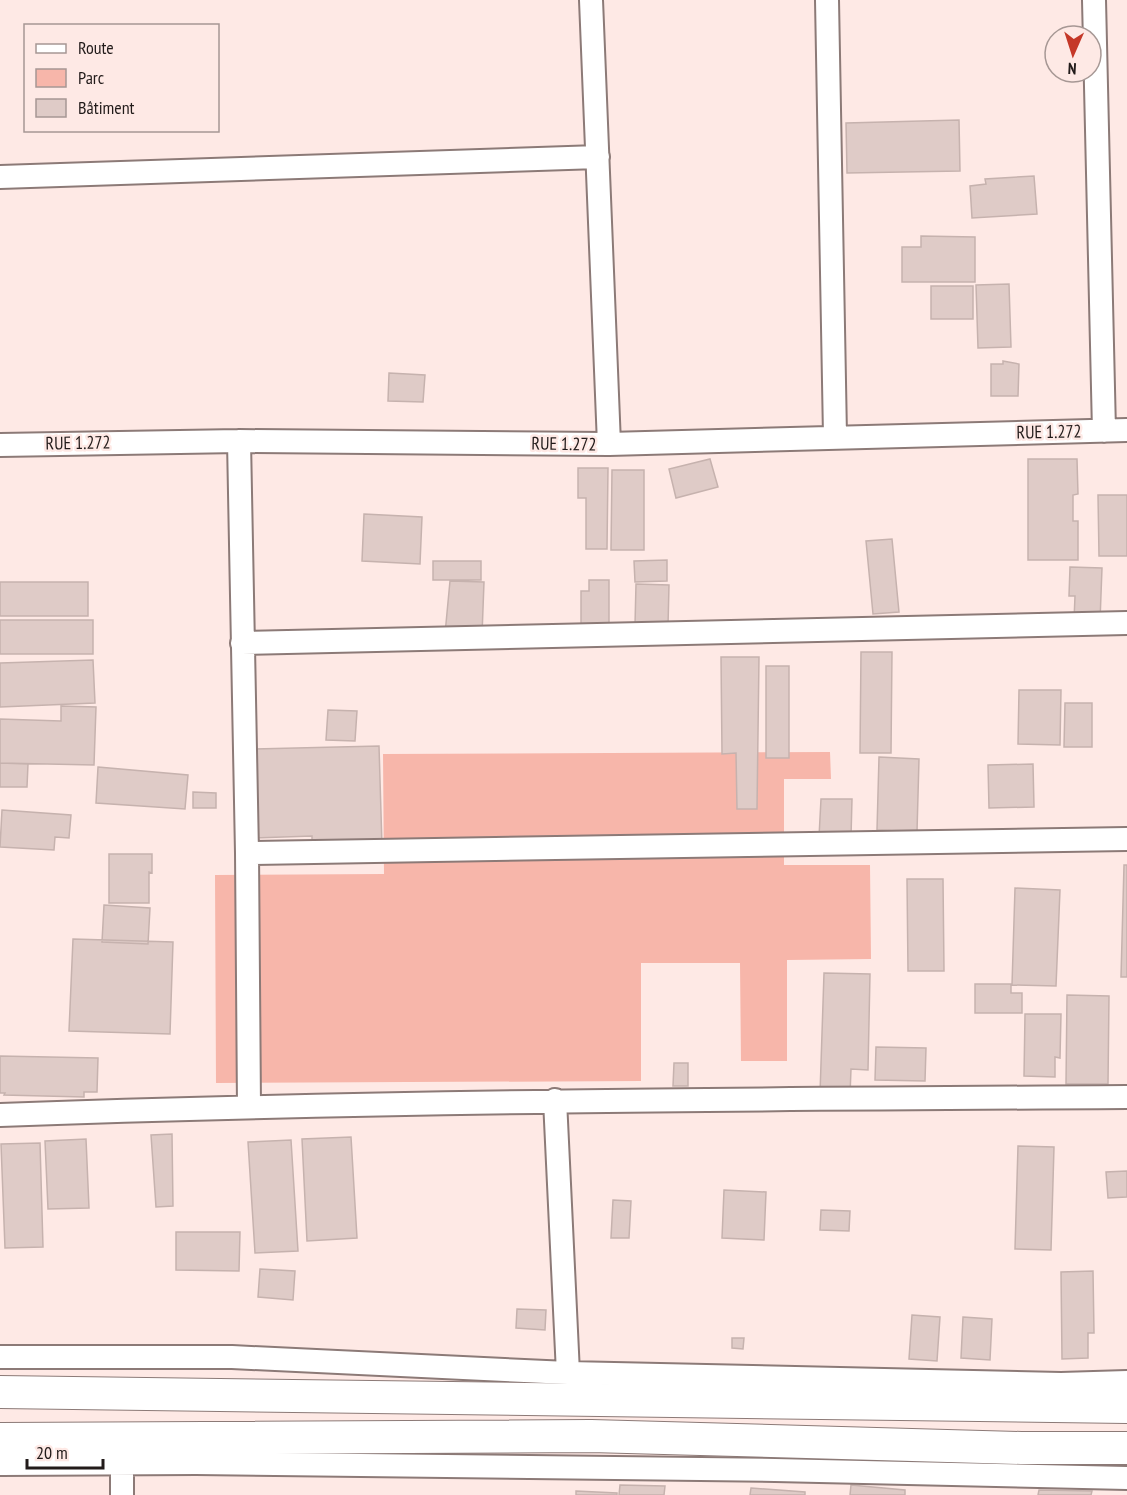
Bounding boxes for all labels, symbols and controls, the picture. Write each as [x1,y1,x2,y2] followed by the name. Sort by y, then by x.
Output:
[24,24,219,132] legend
[1043,24,1103,84] north arrow
[78,36,114,59] text: Route
[1067,59,1077,79] text: N
[78,66,105,89] text: Parc
[78,96,135,119] text: Bâtiment
[1016,419,1082,444] street label: RUE 1.272
[45,430,111,455] street label: RUE 1.272
[531,431,597,456] street label: RUE 1.272
[27,1432,104,1470] scale bar
[36,1441,68,1464] text: 20 m

